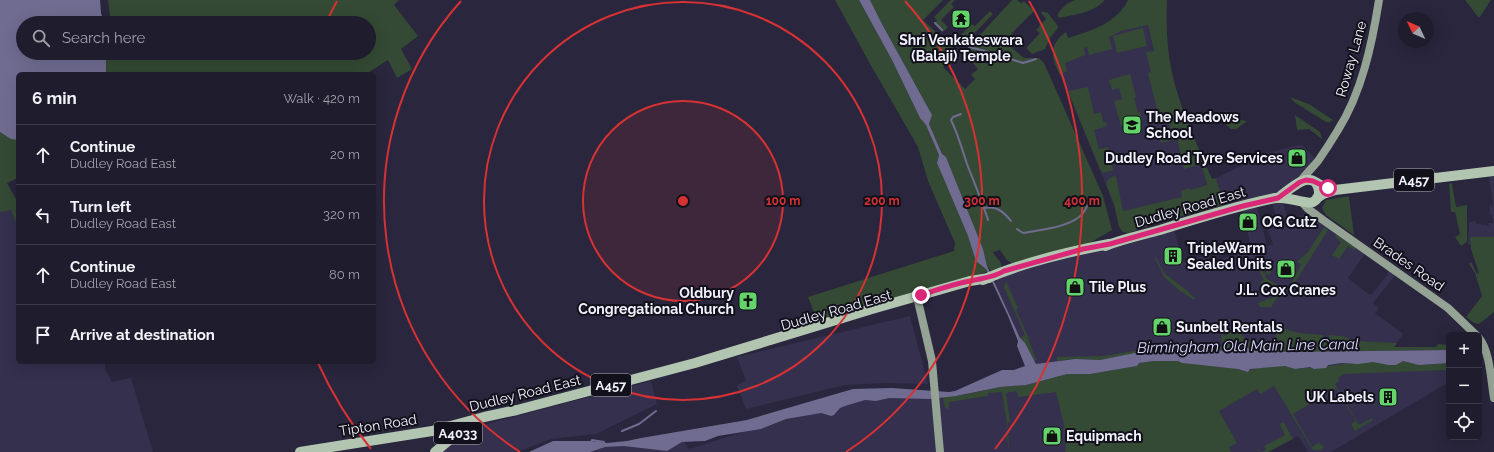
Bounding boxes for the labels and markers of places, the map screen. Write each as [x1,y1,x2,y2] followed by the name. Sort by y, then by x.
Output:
[950,8,972,30] temple icon: Shri Venkateswara (Balaji) Temple
[899,32,1023,64] place label: Shri Venkateswara (Balaji) Temple
[1146,109,1239,141] place label: The Meadows School
[1121,114,1143,136] school or university icon: The Meadows School
[1286,147,1308,169] shop icon: Dudley Road Tyre Services
[1105,150,1283,166] place label: Dudley Road Tyre Services
[676,194,690,208] centre of rings
[1237,211,1259,233] shop icon: OG Cutz
[1262,214,1317,230] place label: OG Cutz
[1187,240,1272,272] place label: TripleWarm Sealed Units
[1162,245,1184,267] building icon: TripleWarm Sealed Units
[1275,258,1297,280] shop icon: J.L. Cox Cranes
[1064,276,1086,298] shop icon: Tile Plus
[1089,279,1146,295] place label: Tile Plus
[1236,282,1336,298] place label: J.L. Cox Cranes
[578,285,734,317] place label: Oldbury Congregational Church
[737,290,759,312] church icon: Oldbury Congregational Church
[1151,316,1173,338] shop icon: Sunbelt Rentals
[1176,319,1283,335] place label: Sunbelt Rentals
[1377,386,1399,408] building icon: UK Labels
[1306,389,1374,405] place label: UK Labels
[1041,425,1063,447] shop icon: Equipmach
[1066,428,1142,444] place label: Equipmach

